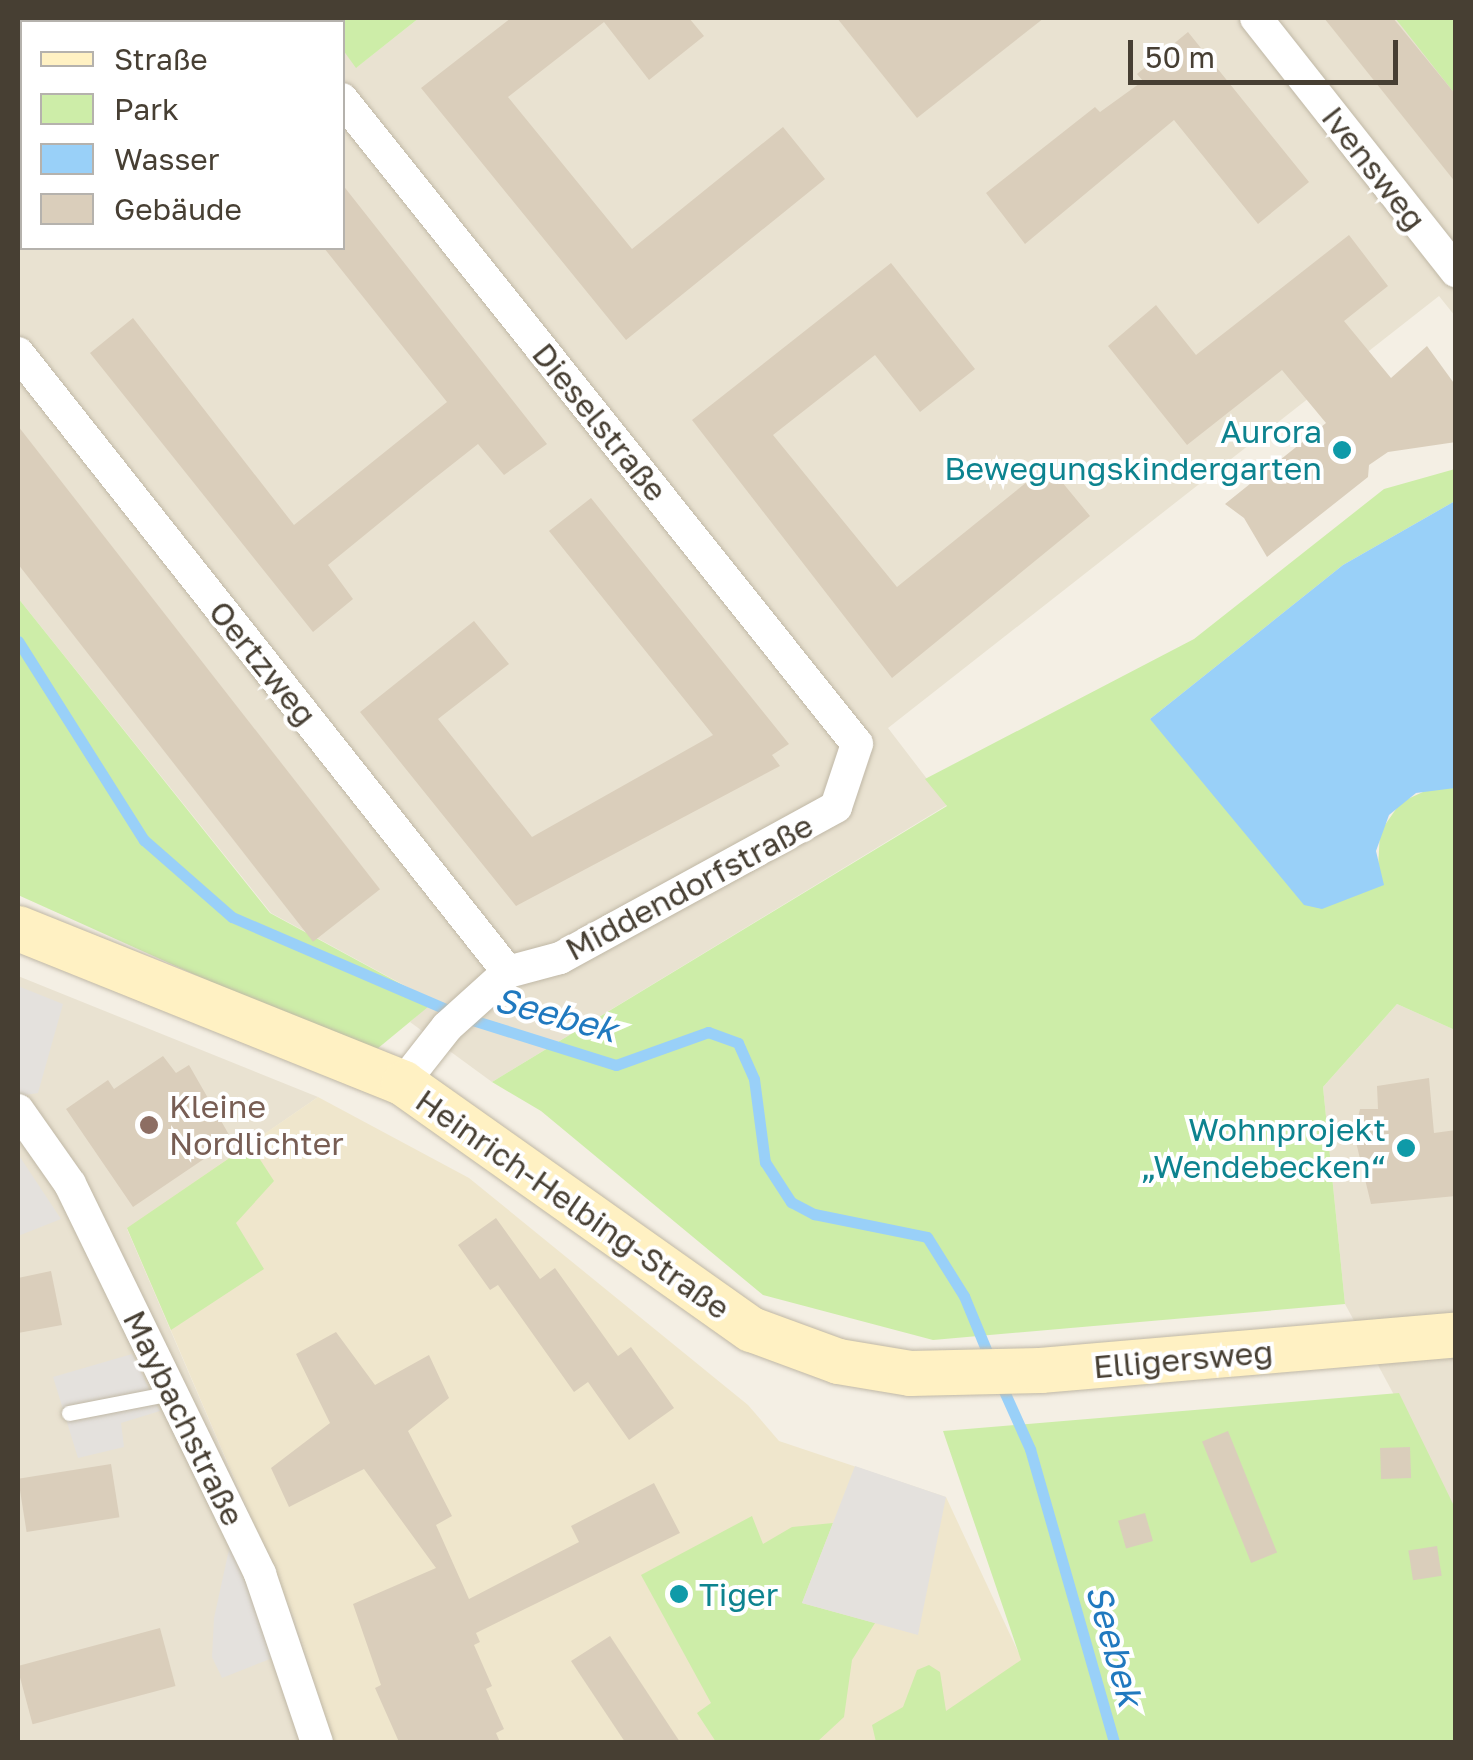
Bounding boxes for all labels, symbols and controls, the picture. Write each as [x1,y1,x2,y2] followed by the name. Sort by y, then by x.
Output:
[20,20,345,250] legend
[1133,20,1403,82] scale bar
[1145,39,1215,75] text: 50 m
[114,41,208,77] text: Straße
[114,91,179,127] text: Park
[1314,99,1434,237] street label: Ivensweg
[114,141,219,177] text: Wasser
[114,191,242,227] text: Gebäude
[525,335,675,509] street label: Dieselstraße
[944,413,1322,488] place label: Aurora Bewegungskindergarten
[1331,439,1353,461] marker: Aurora Bewegungskindergarten
[201,593,325,733] street label: Oertzweg
[559,806,819,968] street label: Middendorfstraße
[490,978,622,1050] water label: Seebek
[409,1081,737,1327] street label: Heinrich-Helbing-Straße
[169,1088,344,1163] place label: Kleine Nordlichter
[1141,1111,1386,1186] place label: Wohnprojekt „Wendebecken“
[138,1114,160,1136] marker: Kleine Nordlichter
[1395,1137,1417,1159] marker: Wohnprojekt „Wendebecken“
[115,1304,253,1532] street label: Maybachstraße
[1092,1332,1274,1386] street label: Elligersweg
[699,1575,778,1613] place label: Tiger
[1078,1579,1152,1711] water label: Seebek
[668,1583,690,1605] marker: Tiger

